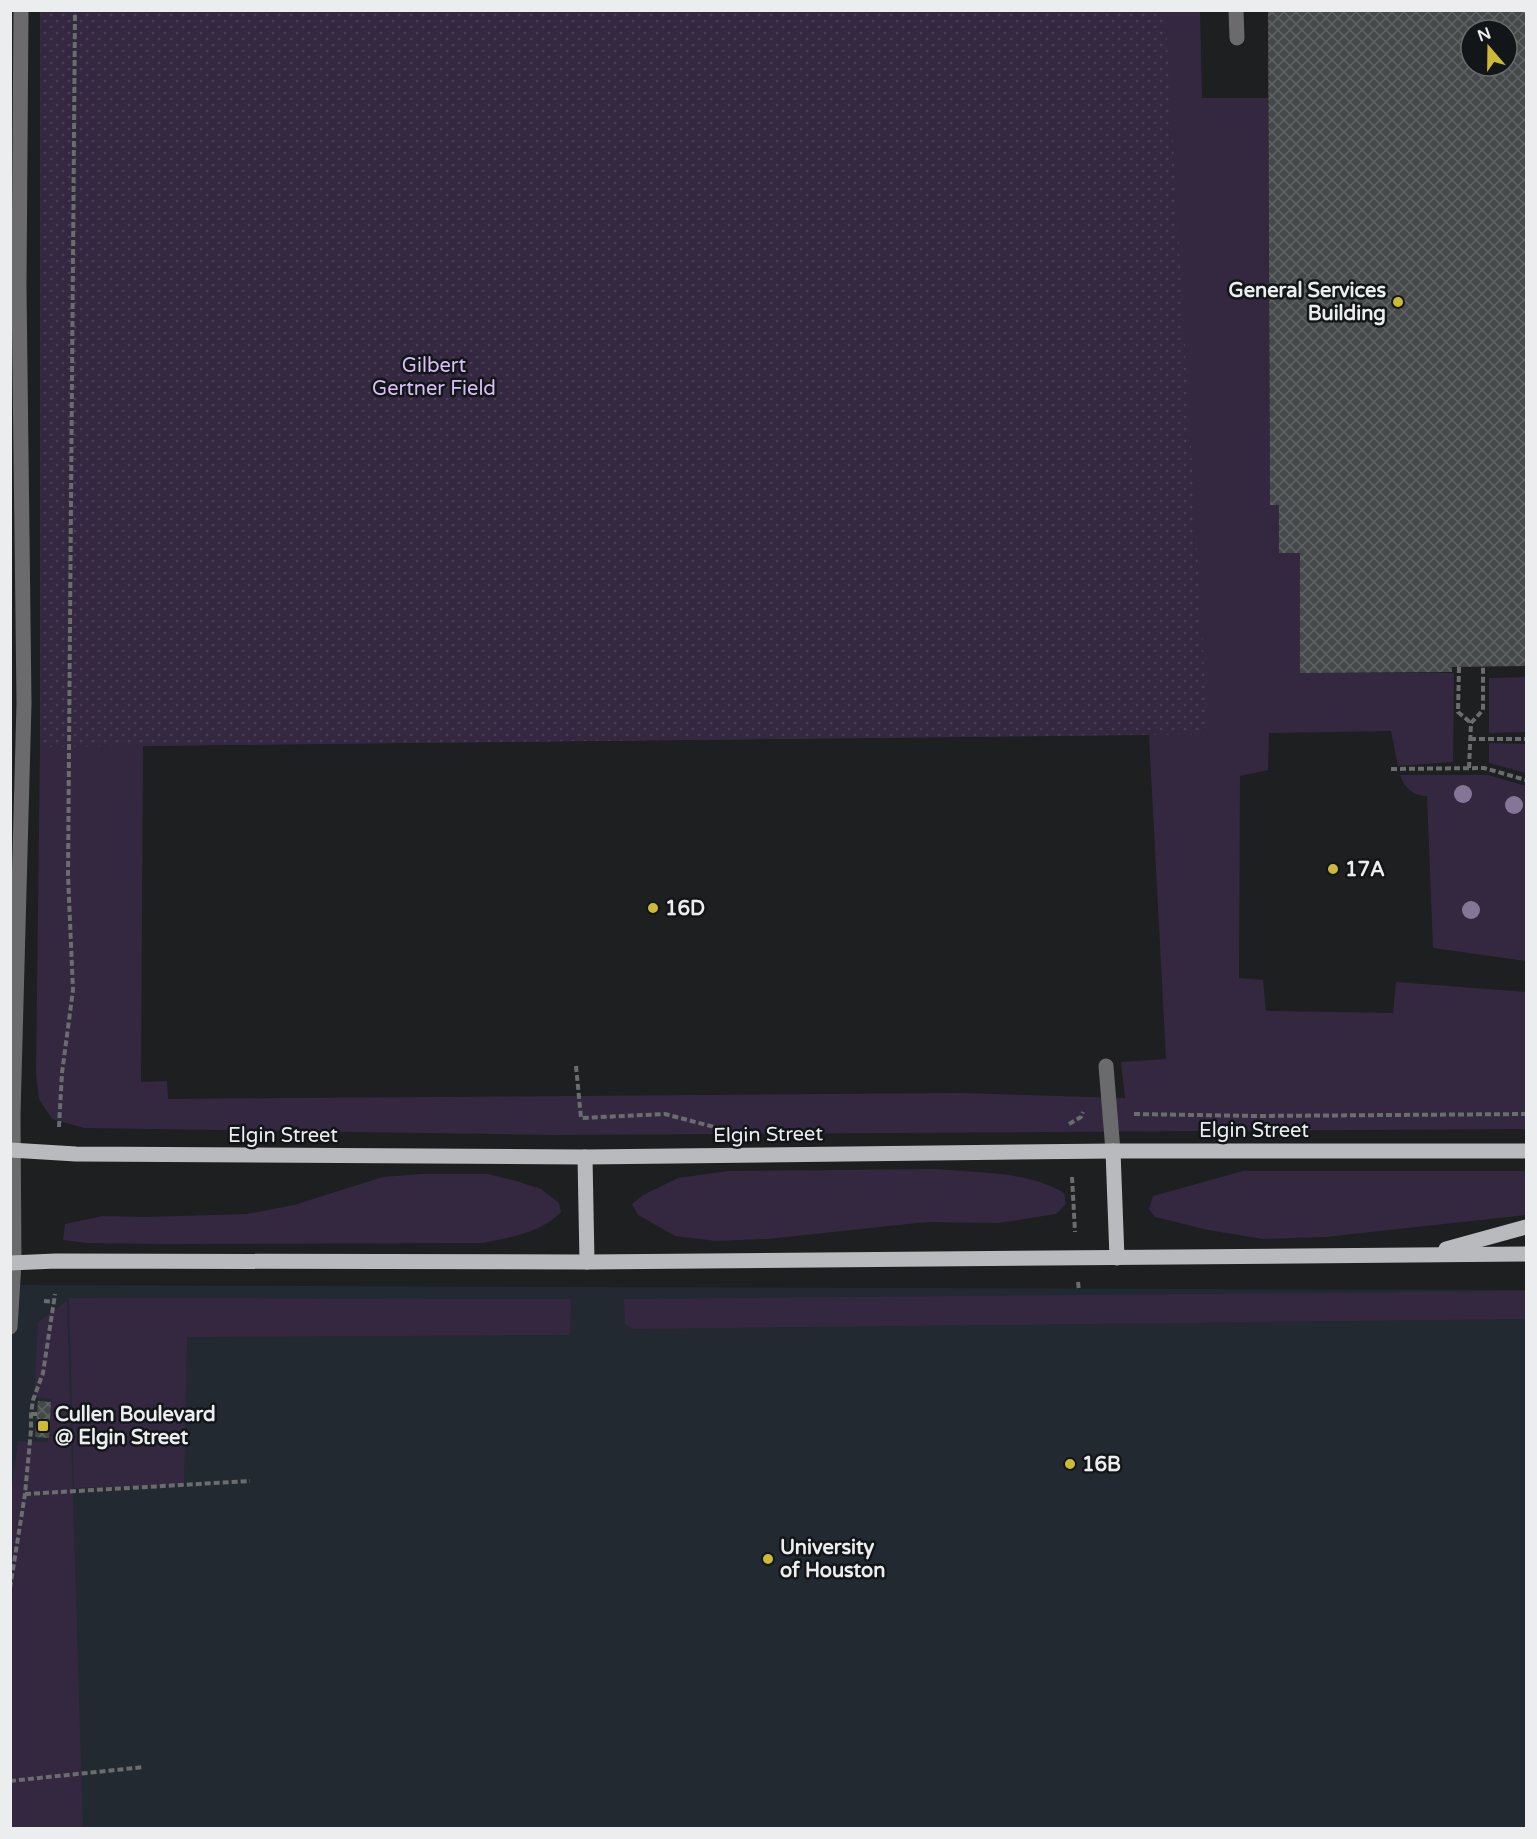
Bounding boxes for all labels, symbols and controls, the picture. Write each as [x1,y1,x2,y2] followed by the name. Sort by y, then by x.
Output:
[1459,18,1519,78] north arrow
[1475,23,1494,46] text: N
[1229,279,1386,326] place label: General Services Building
[1391,295,1405,309] marker: General Services Building
[372,354,496,401] park label: Gilbert Gertner Field
[1345,858,1385,882] place label: 17A
[1326,862,1340,876] marker: 17A
[665,897,705,921] place label: 16D
[646,901,660,915] marker: 16D
[1199,1119,1309,1143] street label: Elgin Street
[713,1122,824,1148] street label: Elgin Street
[228,1124,338,1148] street label: Elgin Street
[55,1403,216,1450] place label: Cullen Boulevard @ Elgin Street
[36,1419,50,1433] marker: Cullen Boulevard @ Elgin Street
[1082,1453,1121,1477] place label: 16B
[1063,1457,1077,1471] marker: 16B
[780,1536,885,1583] place label: University of Houston
[761,1552,775,1566] marker: University of Houston

